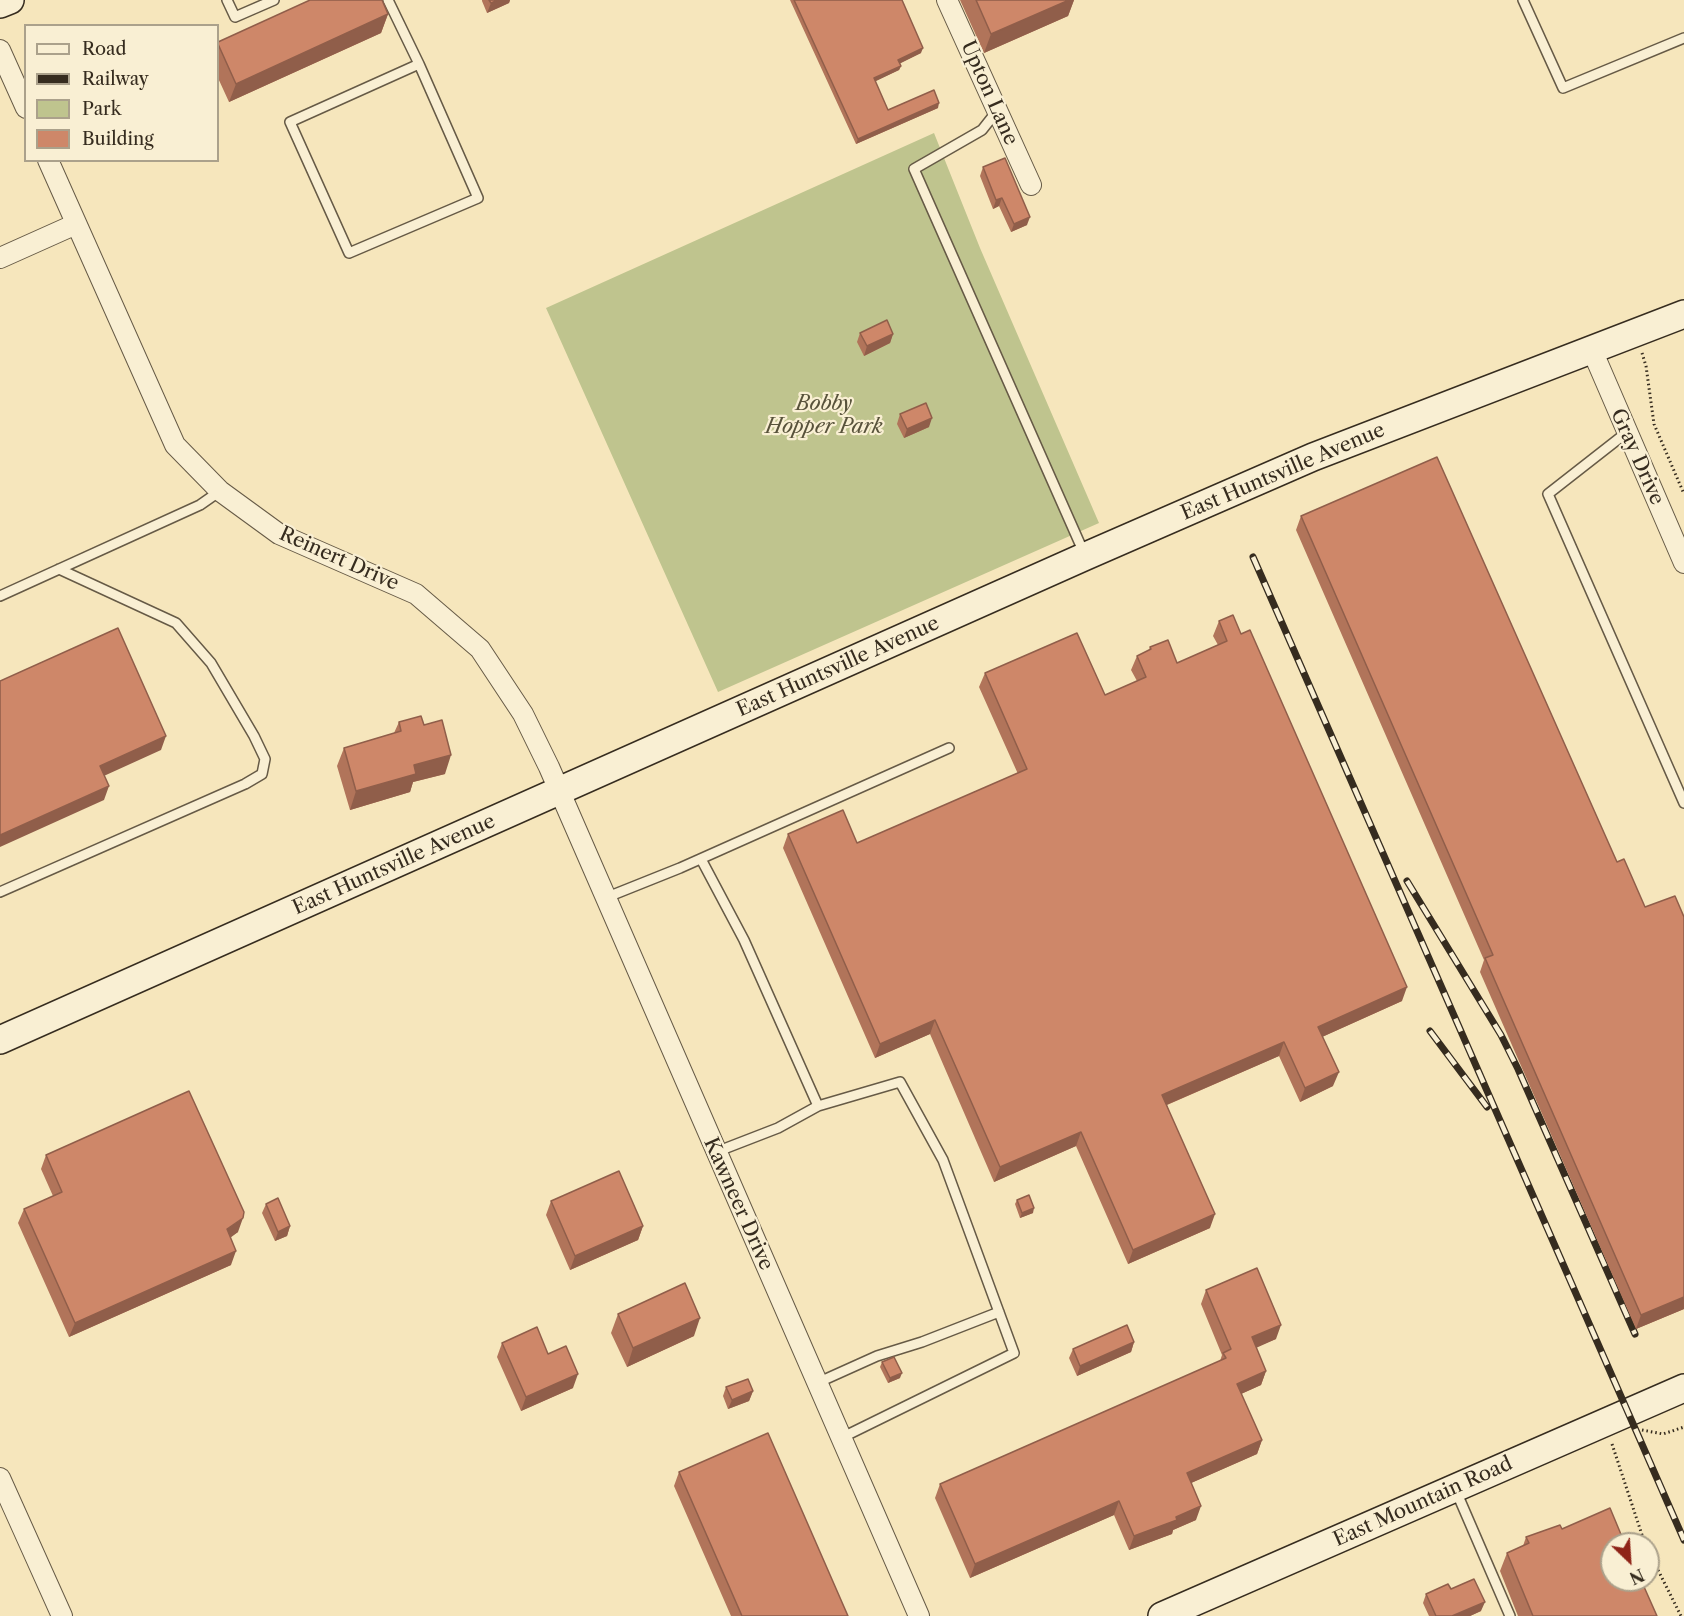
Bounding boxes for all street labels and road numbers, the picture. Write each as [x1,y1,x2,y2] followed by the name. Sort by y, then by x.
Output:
[955,37,1023,149] street label: Upton Lane
[1605,405,1669,509] street label: Gray Drive
[1178,418,1388,526] street label: East Huntsville Avenue
[276,522,402,596] street label: Reinert Drive
[733,611,943,723] street label: East Huntsville Avenue
[289,809,499,921] street label: East Huntsville Avenue
[698,1134,778,1274] street label: Kawneer Drive
[1330,1452,1516,1552] street label: East Mountain Road

